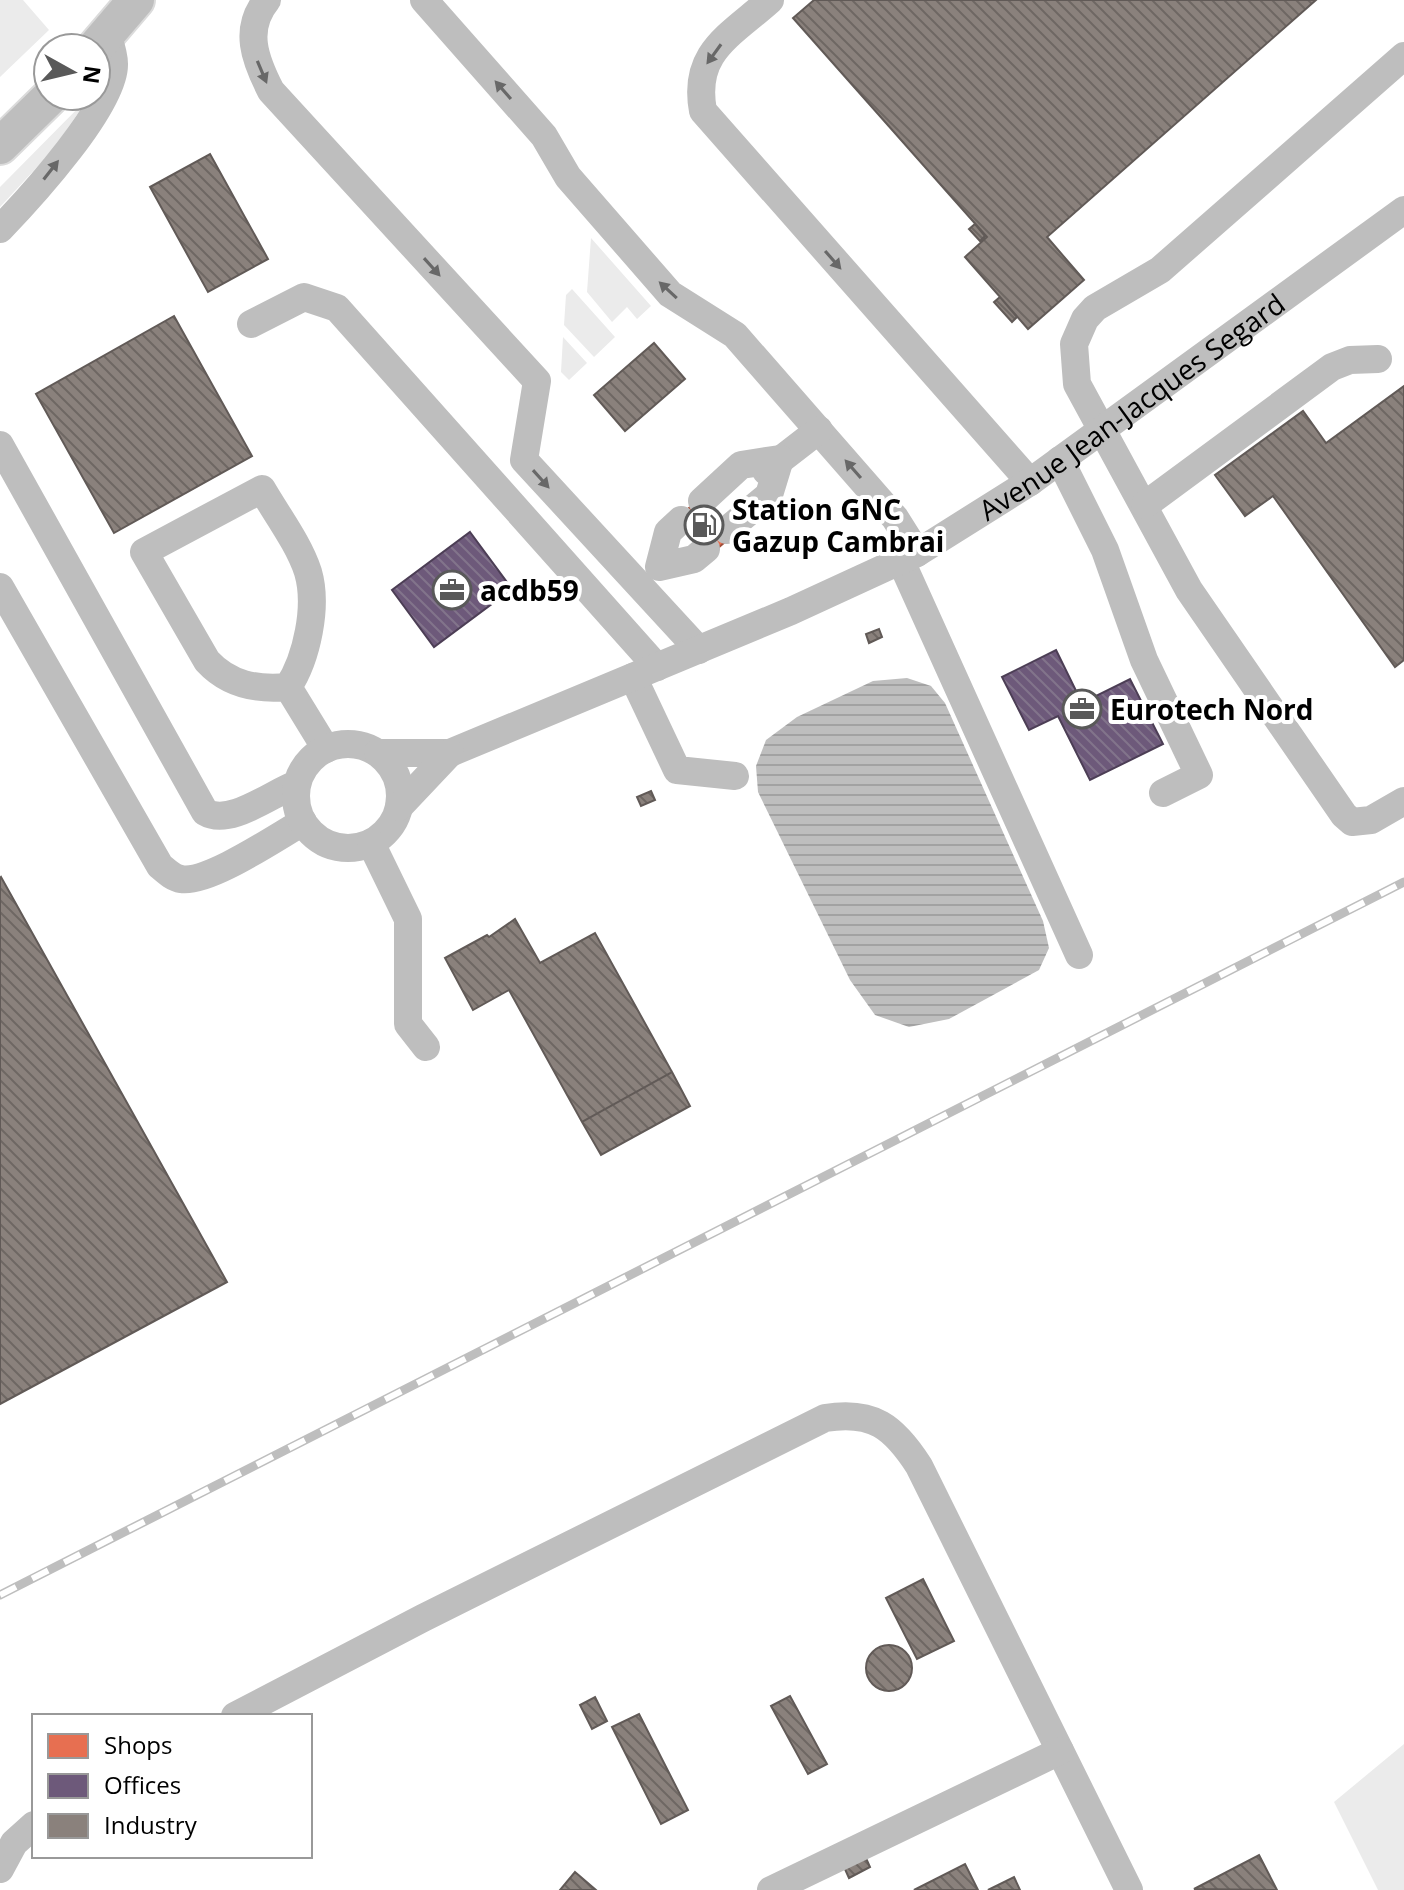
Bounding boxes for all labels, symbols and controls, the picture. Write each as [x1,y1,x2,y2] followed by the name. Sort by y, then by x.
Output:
[32,32,112,112] north arrow
[706,43,722,65] one-way arrow
[256,60,269,84] one-way arrow
[77,64,109,86] text: N
[495,80,513,99] one-way arrow
[43,160,59,180] one-way arrow
[824,250,842,269] one-way arrow
[423,257,441,276] one-way arrow
[659,281,678,299] one-way arrow
[971,284,1292,529] street label: Avenue Jean-Jacques Segard
[845,460,863,479] one-way arrow
[532,468,549,488] one-way arrow
[732,490,944,560] place label: Station GNC Gazup Cambrai
[683,504,725,546] fuel station icon: Station GNC Gazup Cambrai
[431,569,473,611] office icon: acdb59
[480,571,579,609] place label: acdb59
[1061,688,1103,730] office icon: Eurotech Nord
[1110,690,1313,728] place label: Eurotech Nord
[32,1714,312,1858] legend
[104,1728,172,1761] text: Shops
[104,1768,181,1801] text: Offices
[104,1808,198,1841] text: Industry

